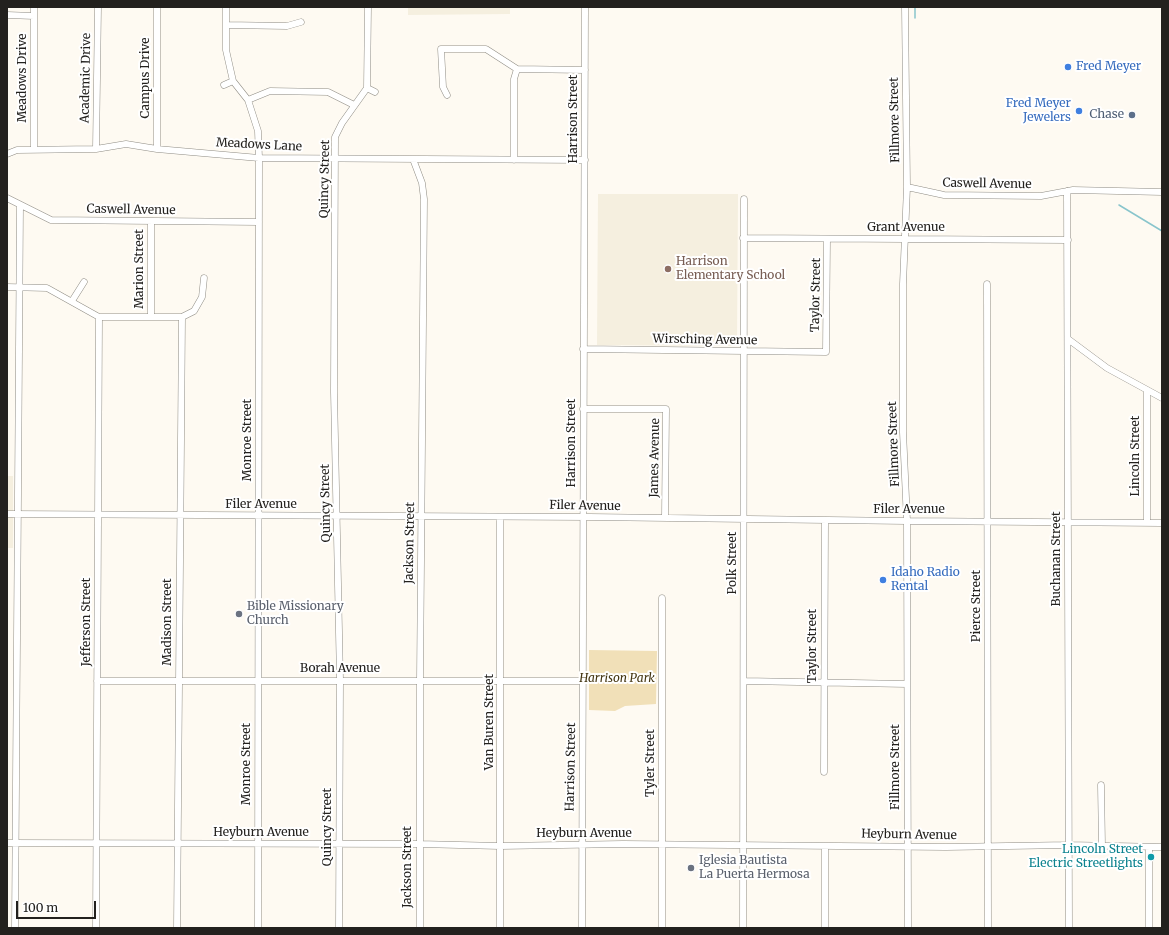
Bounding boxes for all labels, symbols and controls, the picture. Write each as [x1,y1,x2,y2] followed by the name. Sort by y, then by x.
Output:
[78,33,94,123] street label: Academic Drive
[16,34,30,122] street label: Meadows Drive
[139,38,153,118] street label: Campus Drive
[1076,60,1141,74] place label: Fred Meyer
[1063,62,1073,72] marker: Fred Meyer
[567,75,581,163] street label: Harrison Street
[887,77,903,163] street label: Fillmore Street
[1006,97,1071,125] place label: Fred Meyer Jewelers
[1074,106,1084,116] marker: Fred Meyer Jewelers
[1090,108,1124,122] place label: Chase
[1127,110,1137,120] marker: Chase
[216,136,302,154] street label: Meadows Lane
[317,140,333,218] street label: Quincy Street
[942,176,1032,192] street label: Caswell Avenue
[86,202,176,218] street label: Caswell Avenue
[867,221,945,235] street label: Grant Avenue
[133,229,147,309] street label: Marion Street
[676,255,785,283] place label: Harrison Elementary School
[808,258,824,332] street label: Taylor Street
[663,264,673,274] marker: Harrison Elementary School
[653,332,757,348] street label: Wirsching Avenue
[241,399,255,481] street label: Monroe Street
[565,399,579,487] street label: Harrison Street
[885,401,903,487] street label: Fillmore Street
[1129,416,1143,496] street label: Lincoln Street
[647,418,663,498] street label: James Avenue
[318,464,334,542] street label: Quincy Street
[225,498,297,512] street label: Filer Avenue
[549,498,621,514] street label: Filer Avenue
[402,502,418,584] street label: Jackson Street
[873,503,945,517] street label: Filer Avenue
[1050,511,1064,607] street label: Buchanan Street
[726,532,740,594] street label: Polk Street
[891,566,960,594] place label: Idaho Radio Rental
[970,570,984,642] street label: Pierce Street
[878,575,888,585] marker: Idaho Radio Rental
[80,577,94,667] street label: Jefferson Street
[161,578,175,666] street label: Madison Street
[247,600,344,628] place label: Bible Missionary Church
[234,609,244,619] marker: Bible Missionary Church
[806,609,820,683] street label: Taylor Street
[300,662,380,676] street label: Borah Avenue
[579,672,655,686] park label: Harrison Park
[483,674,497,770] street label: Van Buren Street
[240,723,254,805] street label: Monroe Street
[563,723,579,811] street label: Harrison Street
[889,724,903,810] street label: Fillmore Street
[644,729,658,797] street label: Tyler Street
[321,788,335,866] street label: Quincy Street
[213,826,309,840] street label: Heyburn Avenue
[401,826,415,908] street label: Jackson Street
[536,827,632,841] street label: Heyburn Avenue
[861,827,957,843] street label: Heyburn Avenue
[1029,843,1143,871] place label: Lincoln Street Electric Streetlights
[1146,852,1156,862] marker: Lincoln Street Electric Streetlights
[699,854,810,882] place label: Iglesia Bautista La Puerta Hermosa
[686,863,696,873] marker: Iglesia Bautista La Puerta Hermosa
[18,893,98,919] scale bar
[23,900,58,915] text: 100 m

